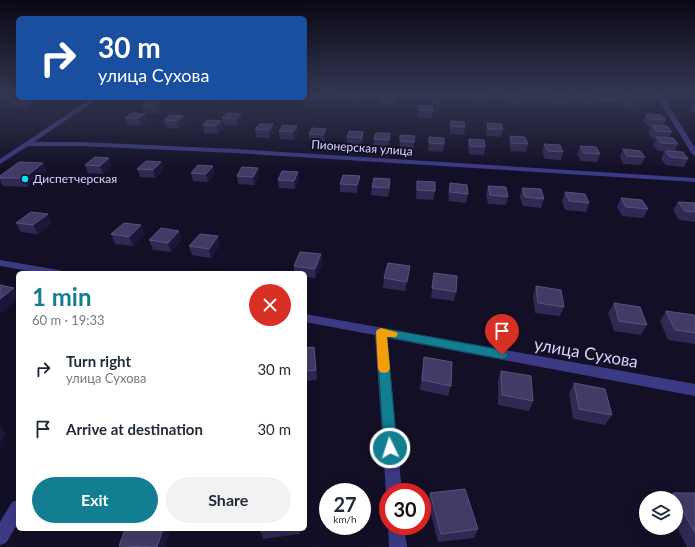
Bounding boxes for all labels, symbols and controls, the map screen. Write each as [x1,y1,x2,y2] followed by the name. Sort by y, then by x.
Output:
[98,30,161,64] text: 30 m
[32,32,84,84] icon: right
[98,64,209,86] text: улица Сухова
[311,136,413,159] street label: Пионерская улица
[33,171,117,186] place label: Диспетчерская
[20,174,30,184] marker: Диспетчерская
[32,282,92,311] text: 1 min
[249,284,291,326] button: close
[32,312,105,328] text: 60 m · 19:33
[485,314,519,355] pin
[491,320,513,342] icon: arrive
[532,333,640,372] street label: улица Сухова
[66,352,131,370] text: Turn right
[32,358,54,380] icon: right
[257,360,291,378] text: 30 m
[66,370,146,386] text: улица Сухова
[32,418,54,440] icon: arrive
[66,420,203,438] text: Arrive at destination
[257,420,291,438] text: 30 m
[369,427,411,469] position arrow
[32,477,158,523] button: Exit
[166,477,291,523] button: Share
[379,483,431,535] speed limit sign: 30
[639,491,683,535] map controls
[639,491,683,535] button: layers
[333,492,357,516] text: 27
[333,513,357,525] text: km/h

